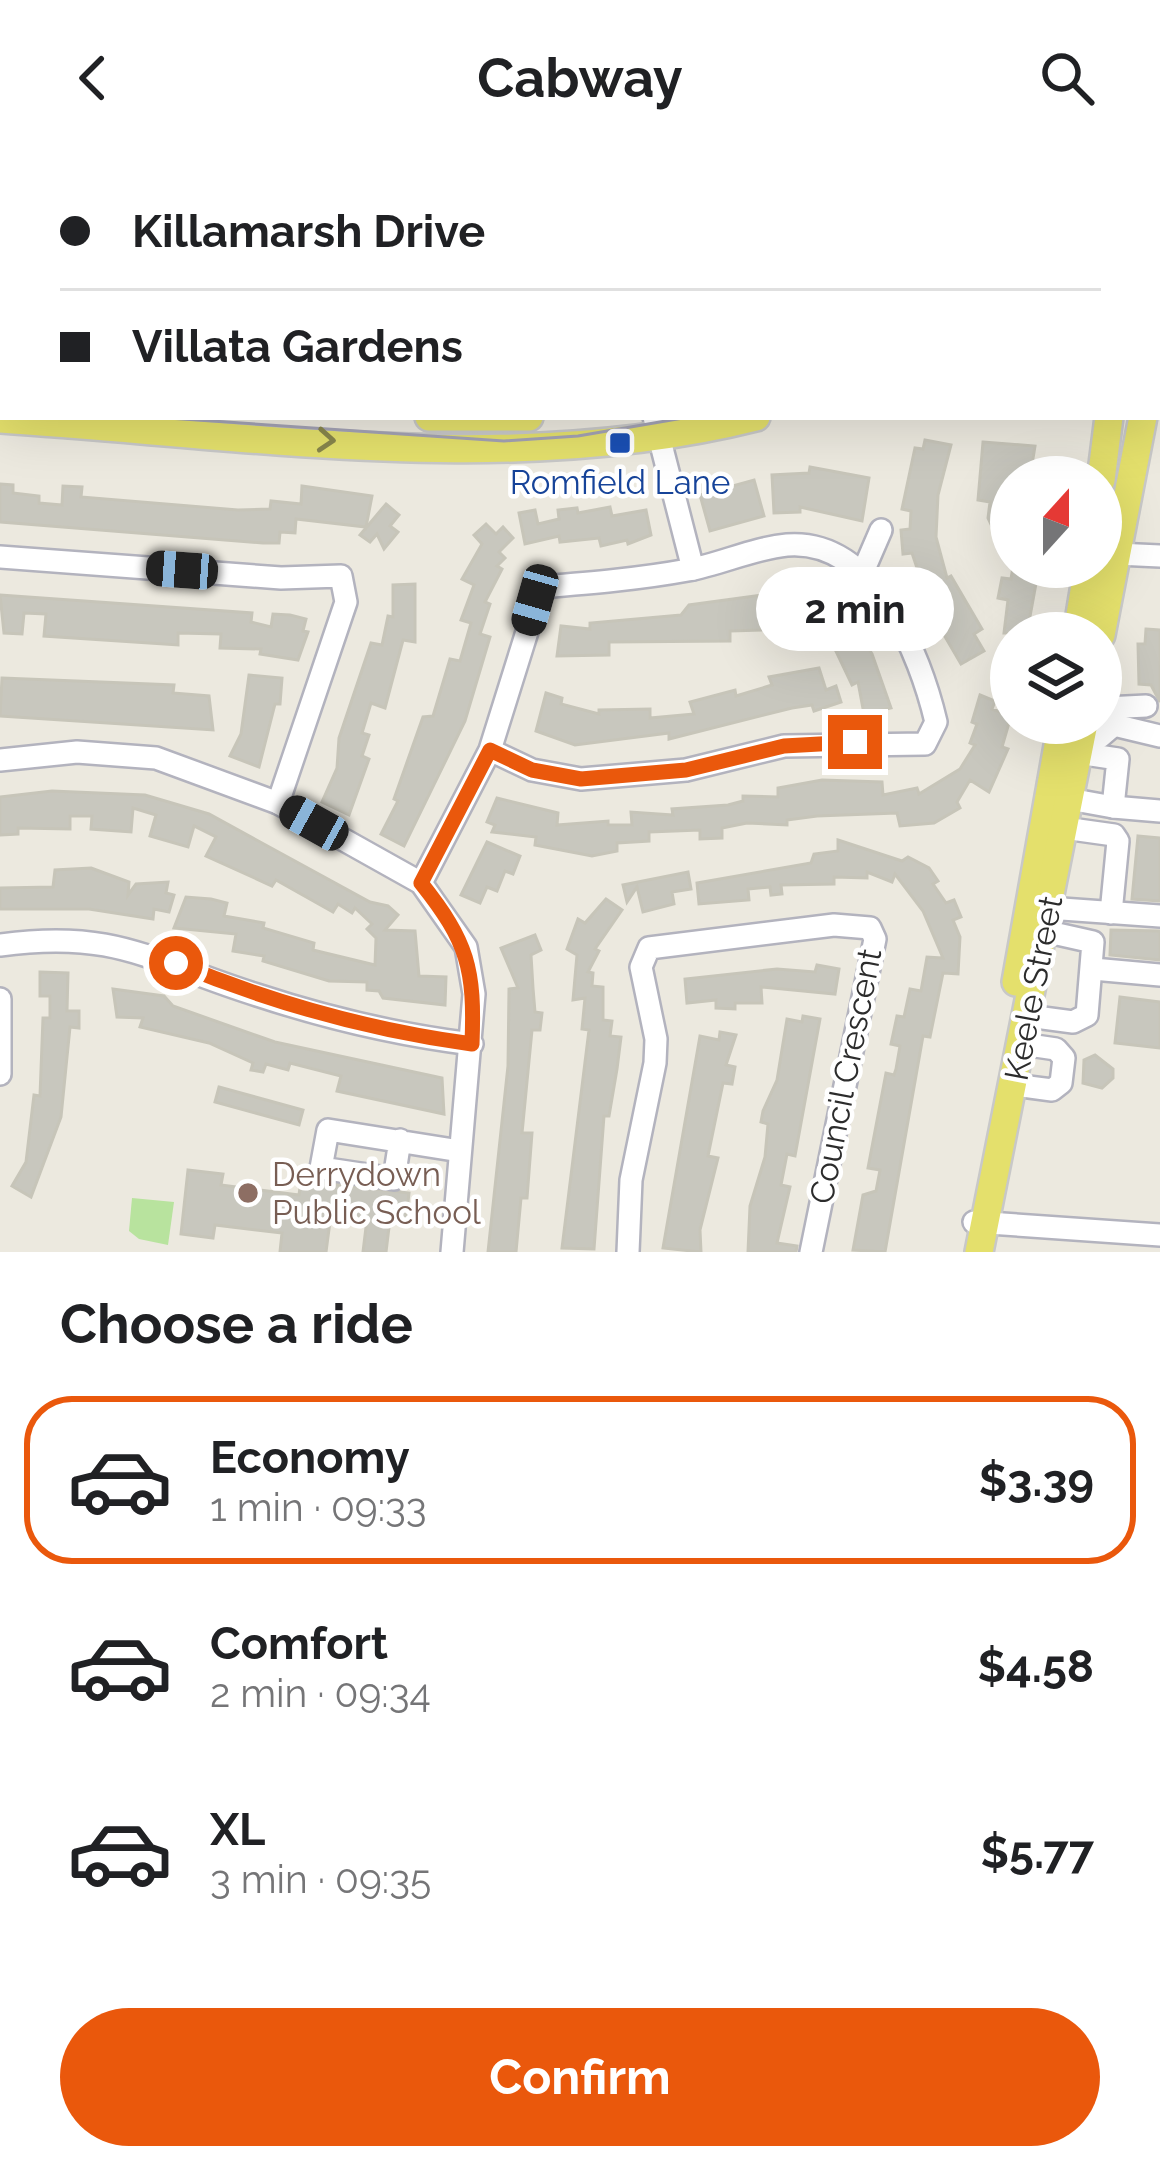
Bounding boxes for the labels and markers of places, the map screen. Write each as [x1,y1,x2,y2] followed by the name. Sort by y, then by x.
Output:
[607,430,633,456] marker: Romfield Lane
[510,463,730,502] place label: Romfield Lane
[272,1155,482,1232] place label: Derrydown Public School
[235,1180,261,1206] marker: Derrydown Public School

